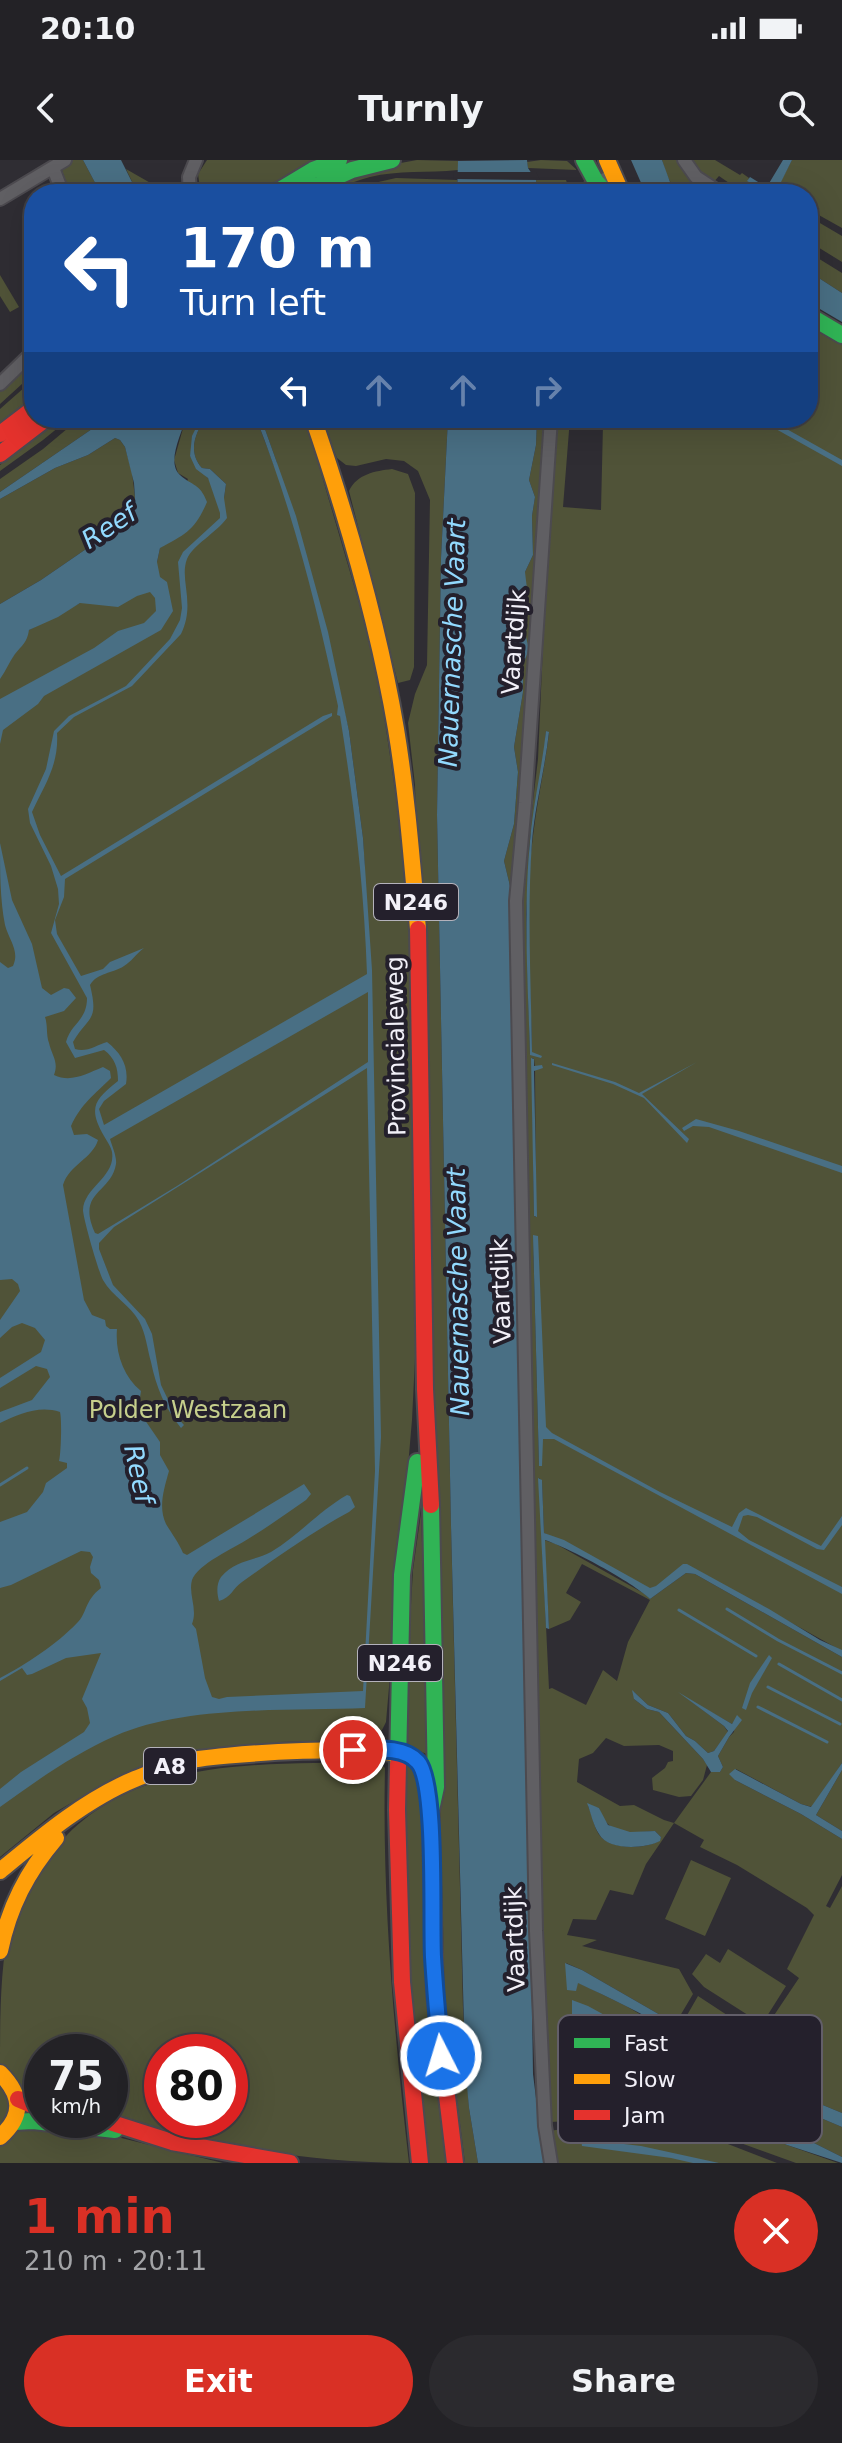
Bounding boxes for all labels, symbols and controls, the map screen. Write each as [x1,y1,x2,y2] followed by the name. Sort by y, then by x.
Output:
[40,11,136,46] text: 20:10
[24,86,68,130] icon: back
[774,86,818,130] icon: search
[358,88,484,129] text: Turnly
[180,215,375,280] text: 170 m
[48,216,152,320] icon: left
[180,282,326,323] text: Turn left
[273,368,317,412] icon: left
[357,368,401,412] icon: ahead
[441,368,485,412] icon: ahead
[525,368,569,412] icon: right
[76,495,145,555] water label: Reef
[433,518,471,768] water label: Nauernasche Vaart
[496,588,532,696] street label: Vaartdijk
[374,884,458,920] road number: N246
[380,956,412,1136] street label: Provincialeweg
[441,1167,475,1416] water label: Nauernasche Vaart
[485,1238,517,1344] street label: Vaartdijk
[89,1396,287,1424] park label: Polder Westzaan
[118,1442,161,1510] water label: Reef
[358,1645,442,1681] road number: N246
[319,1716,387,1784] pin
[331,1728,375,1772] icon: arrive
[144,1748,196,1784] road number: A8
[499,1886,531,1992] street label: Vaartdijk
[399,2014,483,2098] position arrow
[558,2015,822,2143] legend
[624,2031,669,2056] text: Fast
[144,2034,248,2138] speed limit sign: 80
[48,2053,104,2099] text: 75
[624,2067,676,2092] text: Slow
[51,2094,101,2118] text: km/h
[622,2103,665,2128] text: Jam
[24,2188,175,2244] text: 1 min
[734,2189,818,2273] button: close
[24,2246,207,2276] text: 210 m · 20:11
[24,2335,413,2427] button: Exit
[429,2335,818,2427] button: Share

